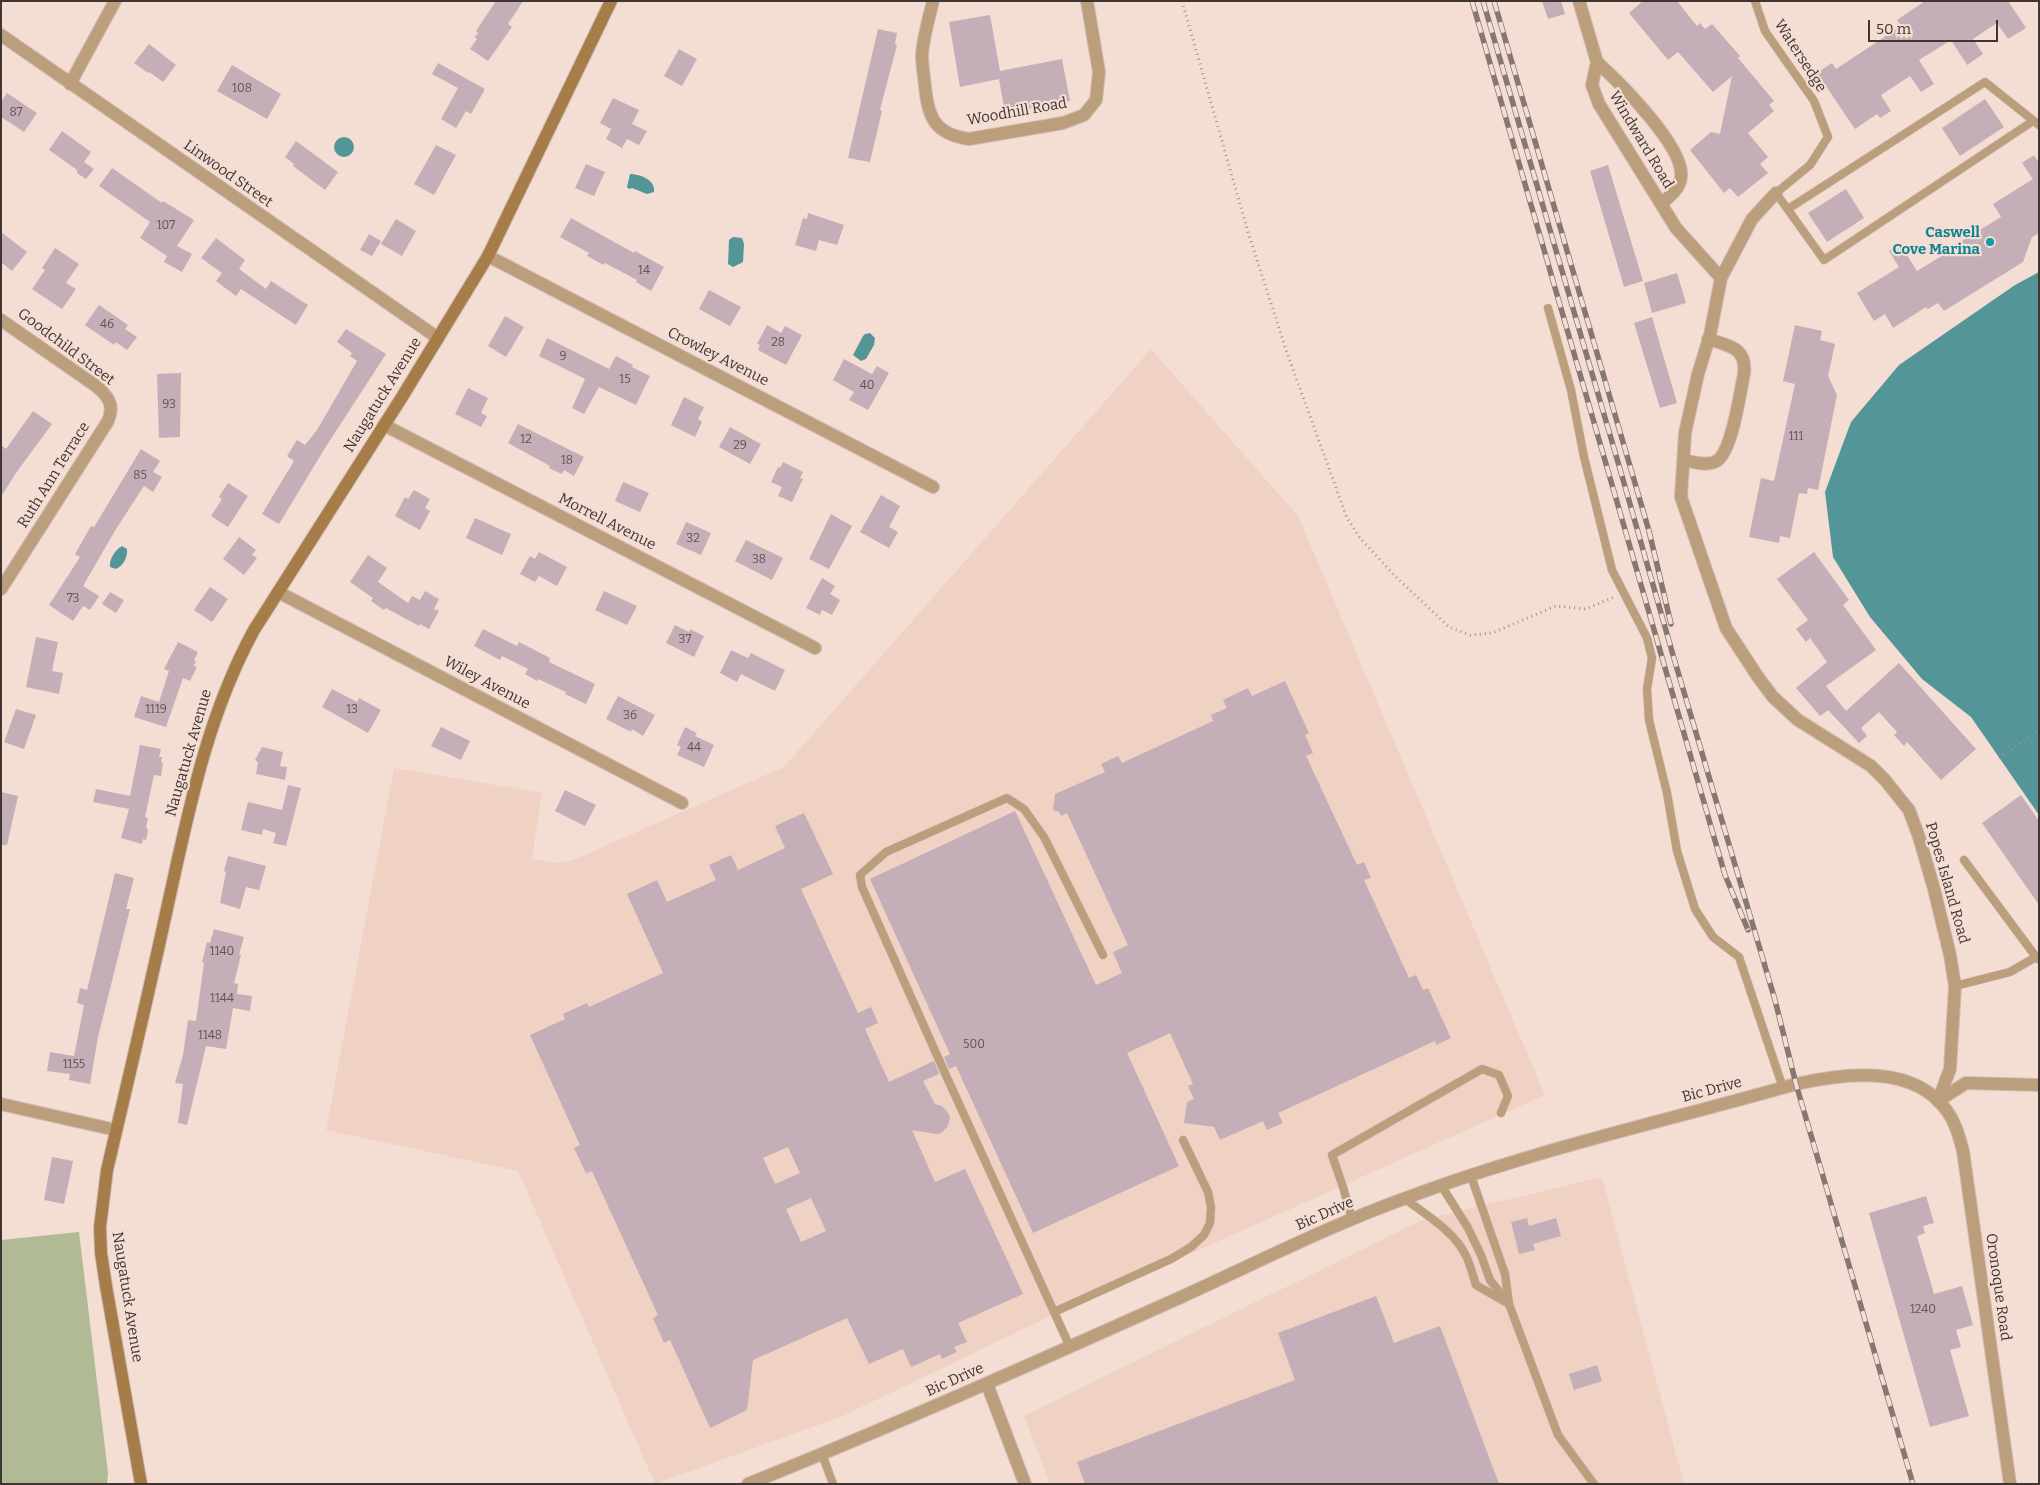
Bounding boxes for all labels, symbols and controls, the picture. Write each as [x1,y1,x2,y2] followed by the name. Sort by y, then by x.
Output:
[1870,10,2000,42] scale bar
[1770,16,1830,96] street label: Watersedge
[1876,20,1911,38] text: 50 m
[232,82,252,96] house number: 108
[1605,88,1677,192] street label: Windward Road
[966,94,1068,130] street label: Woodhill Road
[9,106,23,120] house number: 87
[180,137,276,211] street label: Linwood Street
[157,219,175,233] house number: 107
[1892,224,1980,259] place label: Caswell Cove Marina
[1984,236,1996,248] marker: Caswell Cove Marina
[638,264,650,278] house number: 14
[14,305,118,389] street label: Goodchild Street
[100,318,114,332] house number: 46
[664,324,772,390] street label: Crowley Avenue
[340,334,426,456] street label: Naugatuck Avenue
[771,336,785,350] house number: 28
[559,350,567,364] house number: 9
[619,373,631,387] house number: 15
[860,379,874,393] house number: 40
[162,398,176,412] house number: 93
[14,419,94,531] street label: Ruth Ann Terrace
[1789,430,1803,444] house number: 111
[520,433,532,447] house number: 12
[733,439,747,453] house number: 29
[561,454,573,468] house number: 18
[133,469,147,483] house number: 85
[555,490,659,554] street label: Morrell Avenue
[686,532,700,546] house number: 32
[752,553,766,567] house number: 38
[67,592,79,606] house number: 73
[679,633,691,647] house number: 37
[441,653,533,713] street label: Wiley Avenue
[162,687,216,819] street label: Naugatuck Avenue
[145,703,167,717] house number: 1119
[346,703,358,717] house number: 13
[623,709,637,723] house number: 36
[687,741,701,755] house number: 44
[1921,820,1973,946] street label: Popes Island Road
[210,945,234,959] house number: 1140
[210,992,234,1006] house number: 1144
[198,1029,222,1043] house number: 1148
[963,1038,985,1052] house number: 500
[63,1058,85,1072] house number: 1155
[1680,1073,1744,1107] street label: Bic Drive
[1293,1193,1357,1235] street label: Bic Drive
[108,1230,146,1364] street label: Naugatuck Avenue
[1982,1232,2014,1342] street label: Oronoque Road
[1910,1303,1936,1317] house number: 1240
[923,1359,987,1401] street label: Bic Drive

